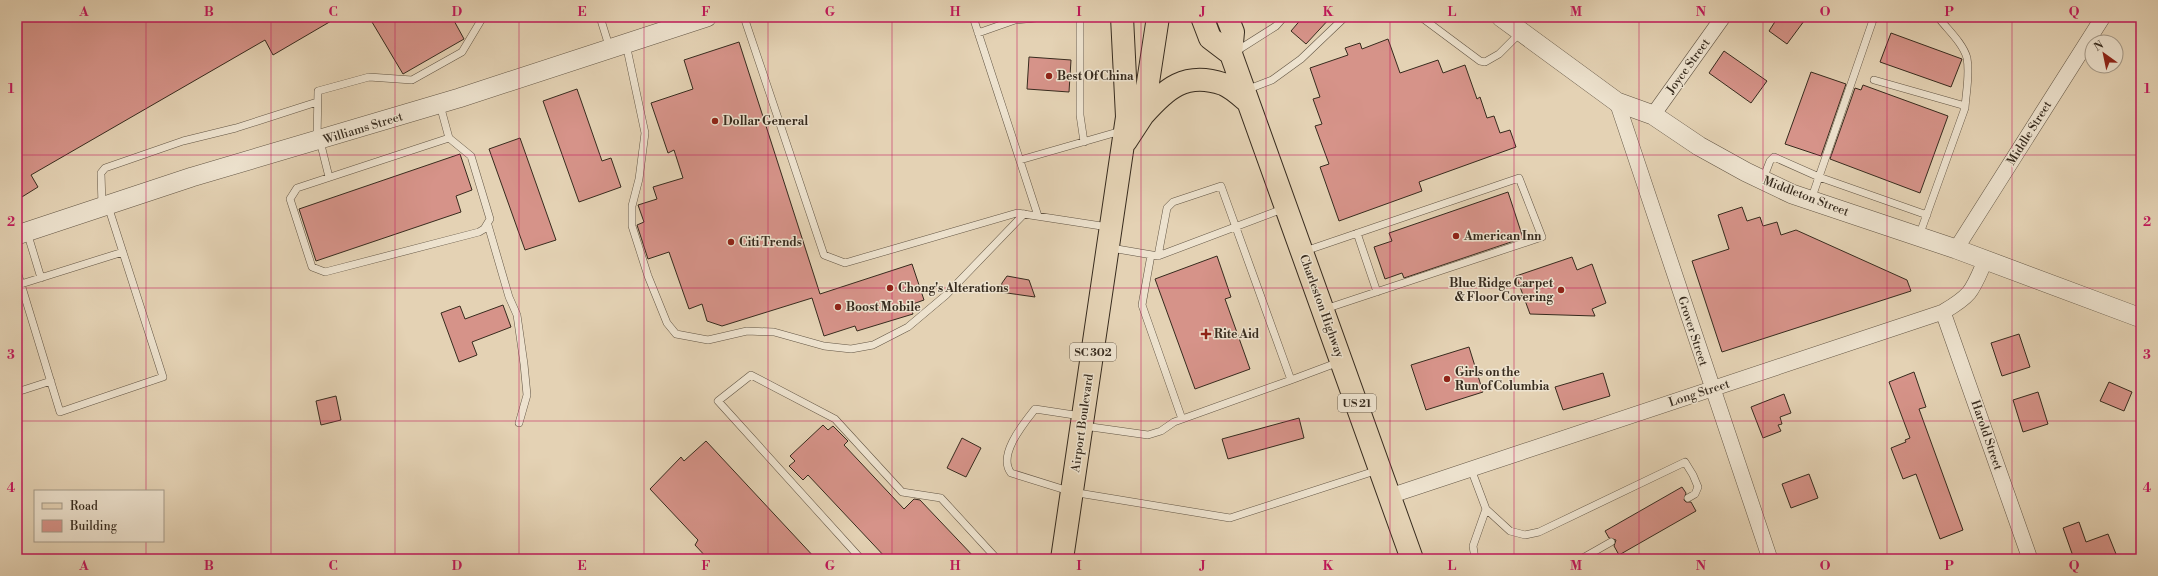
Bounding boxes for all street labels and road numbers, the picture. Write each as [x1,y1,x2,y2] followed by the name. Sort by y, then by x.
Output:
[1663,35,1714,98] street label: Joyce Street
[2004,98,2055,168] street label: Middle Street
[321,109,405,148] street label: Williams Street
[1761,173,1852,220] street label: Middleton Street
[1296,252,1347,360] street label: Charleston Highway
[1674,294,1711,369] street label: Grover Street
[1070,343,1116,361] road number: SC 302
[1068,373,1097,474] street label: Airport Boulevard
[1667,376,1732,410] street label: Long Street
[1338,394,1376,412] road number: US 21
[1968,398,2006,473] street label: Harold Street

